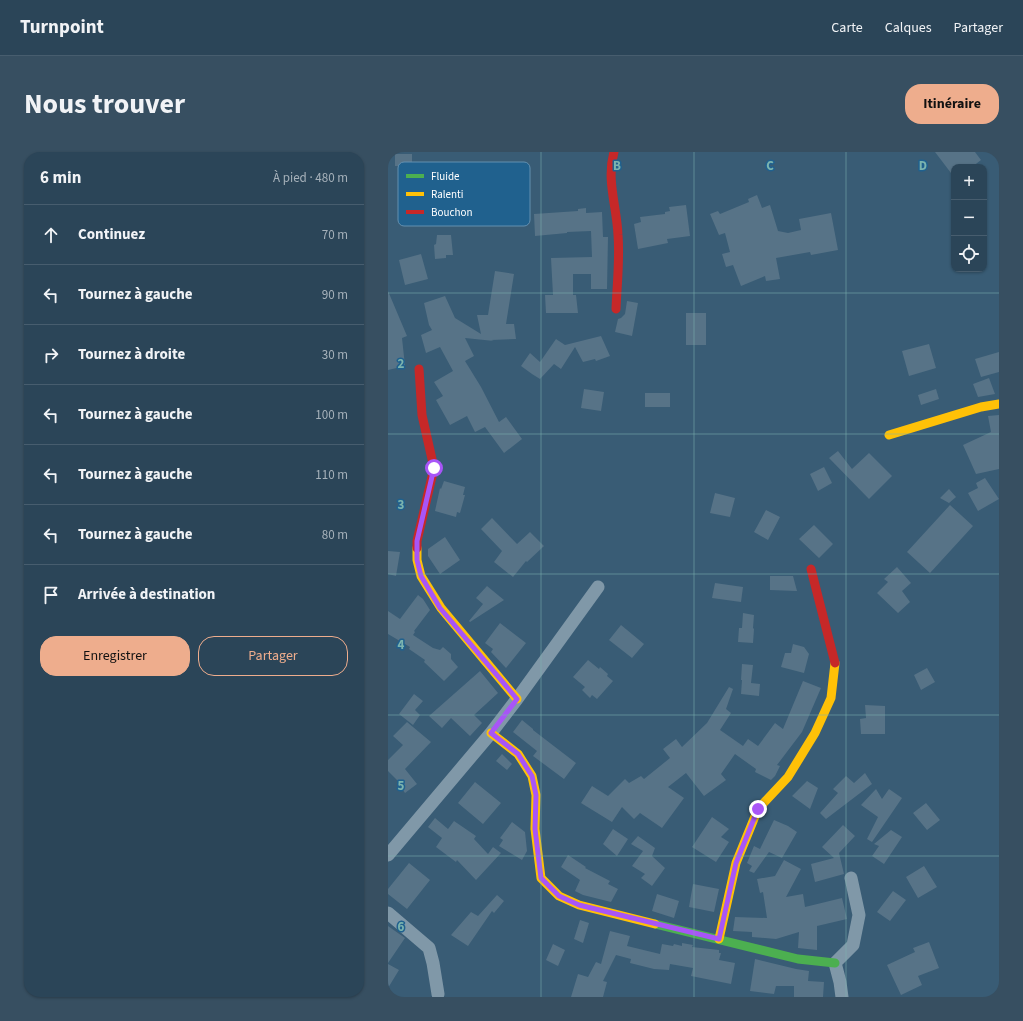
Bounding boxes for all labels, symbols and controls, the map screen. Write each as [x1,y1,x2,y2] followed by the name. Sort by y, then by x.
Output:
[20,14,104,41] text: Turnpoint
[831,18,863,38] text: Carte
[885,18,932,38] text: Calques
[954,18,1003,38] text: Partager
[24,84,185,124] text: Nous trouver
[905,84,999,124] button: Itinéraire
[613,157,621,175] text: B
[766,157,774,175] text: C
[919,157,927,175] text: D
[398,162,530,226] legend
[951,164,987,272] map controls
[951,164,987,200] button: +
[40,166,81,190] text: 6 min
[273,169,348,187] text: À pied · 480 m
[431,169,460,184] text: Fluide
[431,187,463,202] text: Ralenti
[951,200,987,236] button: −
[431,205,472,220] text: Bouchon
[40,224,62,246] icon: ahead
[78,224,145,245] text: Continuez
[322,226,348,244] text: 70 m
[951,236,987,272] button: locate
[40,284,62,306] icon: left
[78,284,193,305] text: Tournez à gauche
[322,286,348,304] text: 90 m
[40,344,62,366] icon: right
[78,344,185,365] text: Tournez à droite
[322,346,348,364] text: 30 m
[398,355,405,373] text: 2
[40,404,62,426] icon: left
[78,404,193,425] text: Tournez à gauche
[315,406,348,424] text: 100 m
[425,459,443,477] route start
[40,464,62,486] icon: left
[78,464,193,485] text: Tournez à gauche
[315,466,348,484] text: 110 m
[398,496,405,514] text: 3
[40,524,62,546] icon: left
[78,524,193,545] text: Tournez à gauche
[322,526,348,544] text: 80 m
[40,584,62,606] icon: arrive
[78,584,215,605] text: Arrivée à destination
[40,636,190,676] button: Enregistrer
[198,636,348,676] button: Partager
[398,636,405,654] text: 4
[398,777,405,795] text: 5
[749,800,767,818] route end
[398,918,405,936] text: 6

